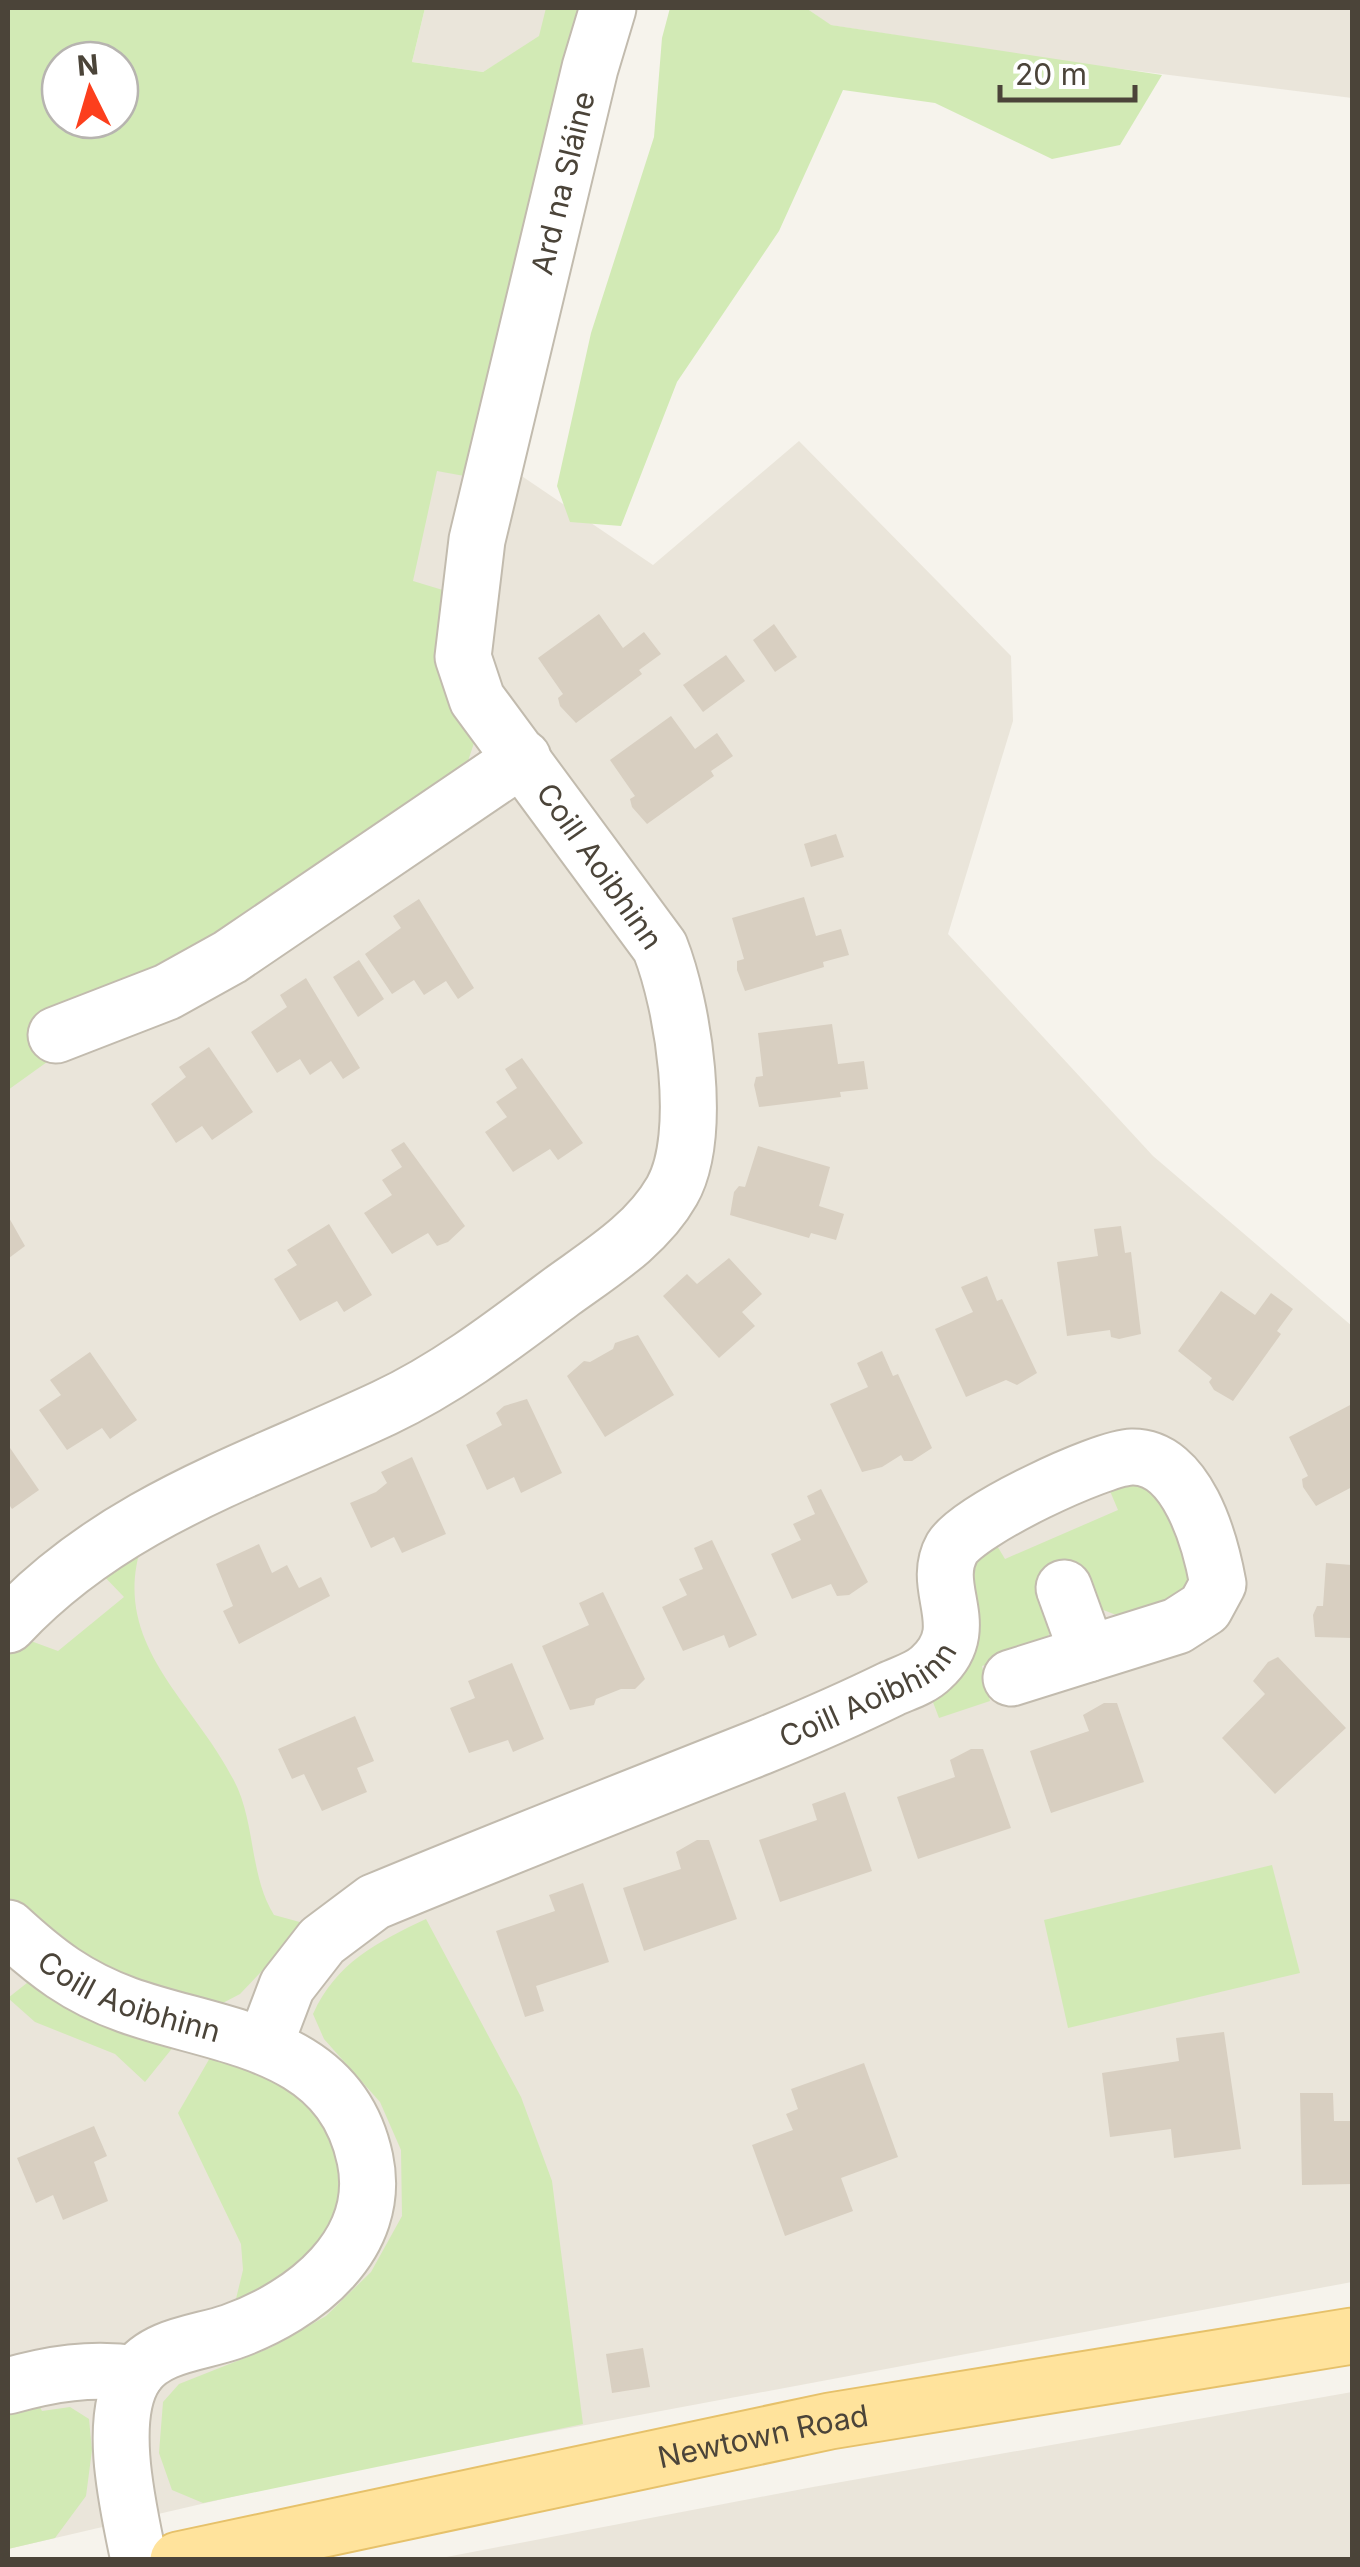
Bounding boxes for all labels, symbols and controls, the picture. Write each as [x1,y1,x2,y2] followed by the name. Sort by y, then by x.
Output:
[40,40,140,140] north arrow
[1000,40,1135,102] scale bar
[76,47,100,83] text: N
[1015,56,1087,92] text: 20 m
[523,88,602,278] street label: Ard na Sláine
[529,776,671,956] street label: Coill Aoibhinn
[774,1636,964,1755] street label: Coill Aoibhinn
[31,1943,225,2049] street label: Coill Aoibhinn
[654,2397,871,2475] street label: Newtown Road

